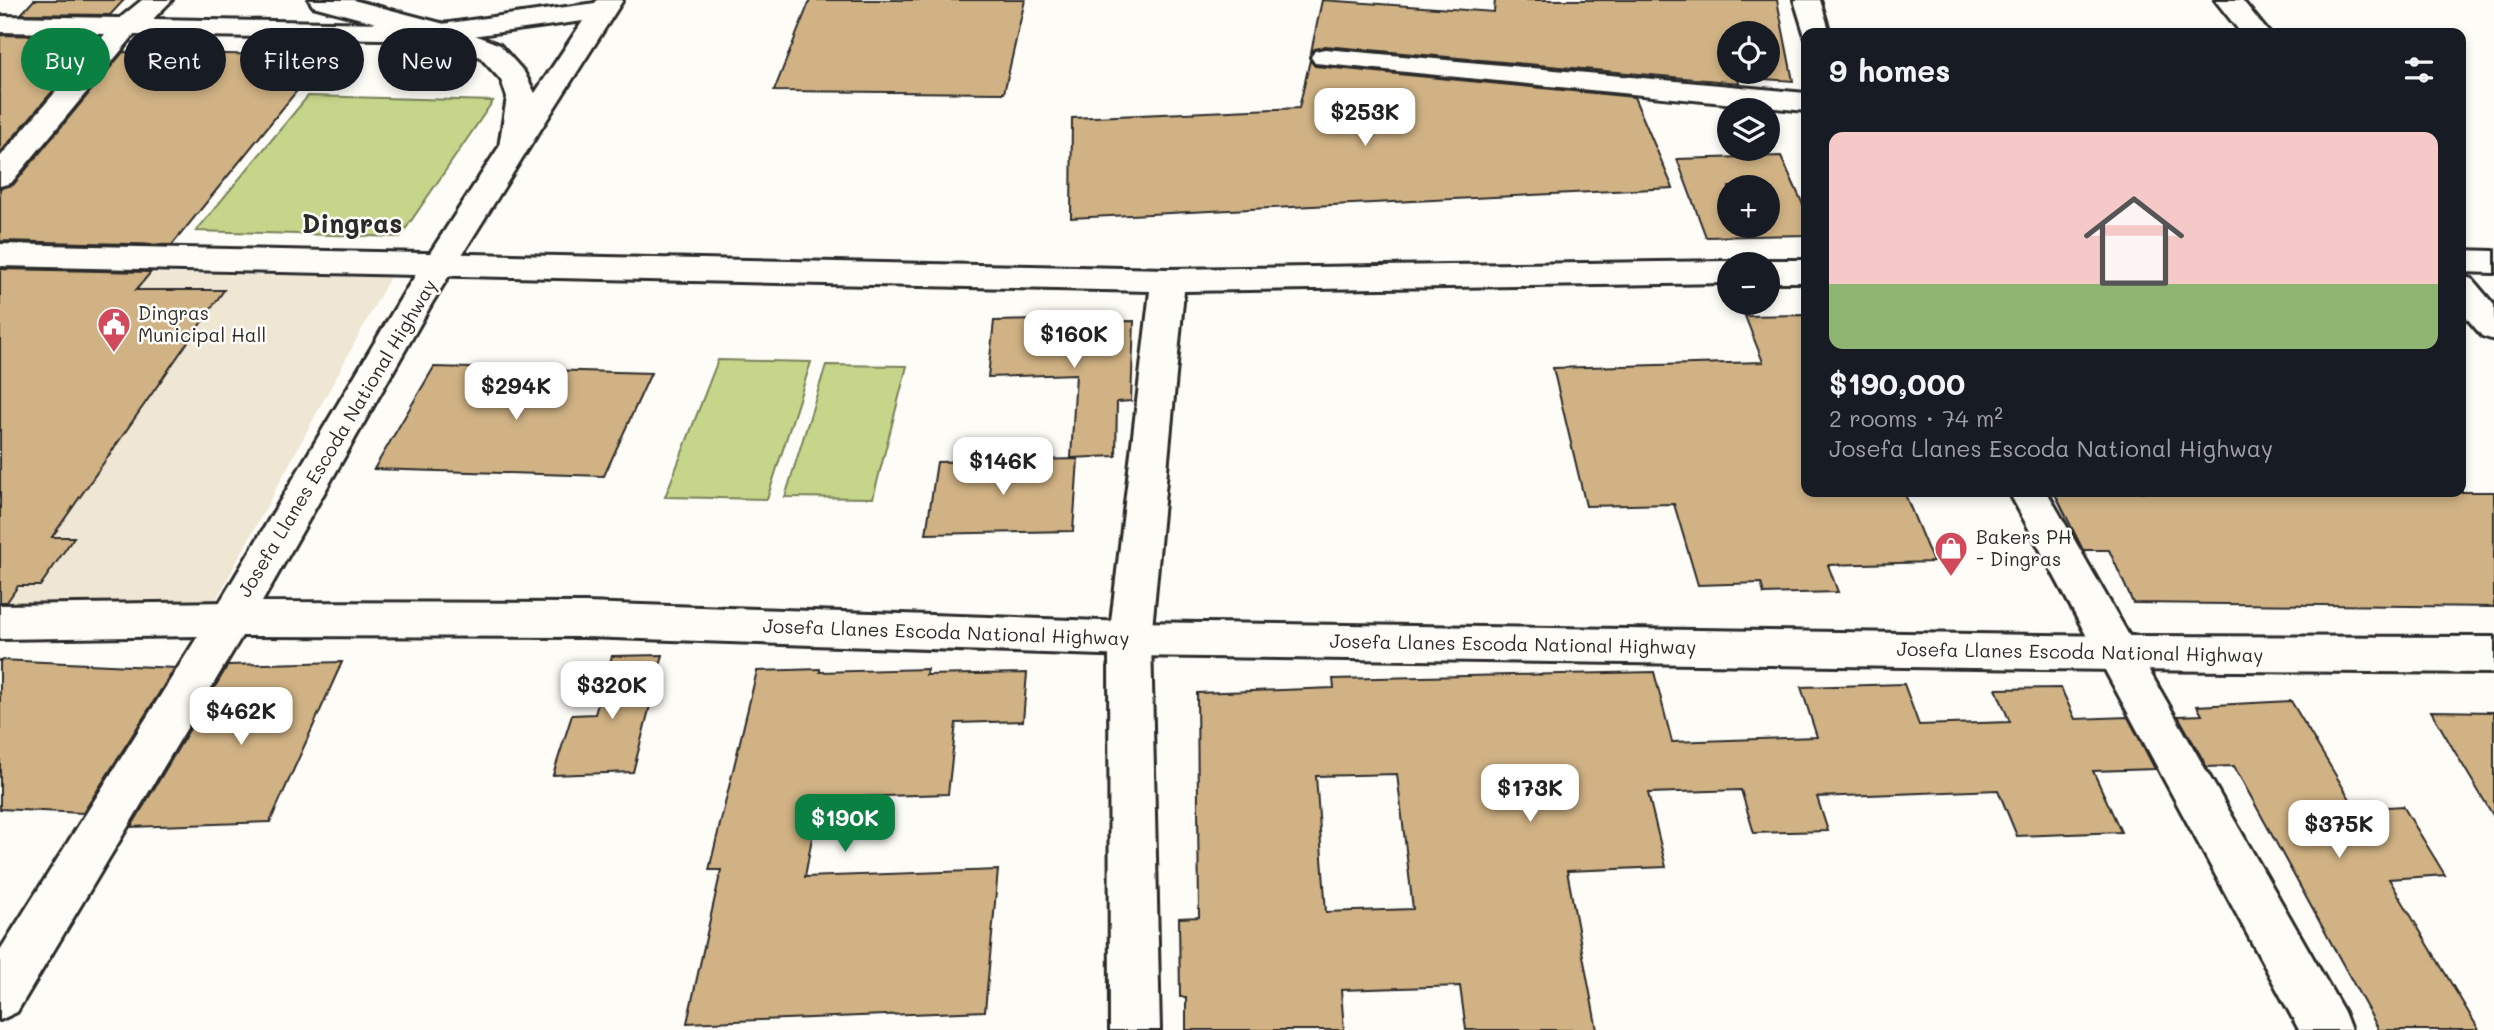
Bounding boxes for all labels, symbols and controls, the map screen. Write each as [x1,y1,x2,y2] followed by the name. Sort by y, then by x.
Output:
[1717,21,1780,315] map controls
[1717,21,1780,84] button: locate
[21,28,110,91] chip: Buy
[124,28,226,91] chip: Rent
[240,28,364,91] chip: Filters
[378,28,477,91] chip: New
[1829,50,1950,90] text: 9 homes
[2400,51,2438,89] icon: filters
[1316,88,1414,148] pin: $253K
[1330,96,1400,126] text: $253K
[1717,98,1780,161] button: layers
[1717,175,1780,238] button: +
[2071,178,2197,304] icon: home
[302,206,402,240] district label: Dingras
[1717,252,1780,315] button: −
[231,274,442,601] street label: Josefa Llanes Escoda National Highway
[138,300,266,347] place label: Dingras Municipal Hall
[95,305,133,354] public building icon: Dingras Municipal Hall
[1025,310,1123,370] pin: $160K
[1040,318,1108,348] text: $160K
[467,362,565,422] pin: $294K
[1829,363,1965,403] text: $190,000
[481,370,551,400] text: $294K
[1829,403,2003,433] text: 2 rooms · 74 m²
[1829,433,2273,463] text: Josefa Llanes Escoda National Highway
[954,438,1052,497] pin: $146K
[969,445,1037,475] text: $146K
[1976,524,2072,571] place label: Bakers PH - Dingras
[1932,529,1970,578] shop icon: Bakers PH - Dingras
[762,613,1130,650] street label: Josefa Llanes Escoda National Highway
[1329,628,1697,659] street label: Josefa Llanes Escoda National Highway
[1896,636,2264,667] street label: Josefa Llanes Escoda National Highway
[563,662,661,721] pin: $320K
[577,669,647,699] text: $320K
[192,688,290,747] pin: $462K
[206,695,276,725] text: $462K
[1481,764,1579,824] pin: $173K
[1497,772,1563,802] text: $173K
[796,794,894,854] pin: $190K
[2290,800,2388,860] pin: $375K
[811,802,879,832] text: $190K
[2304,808,2374,838] text: $375K

